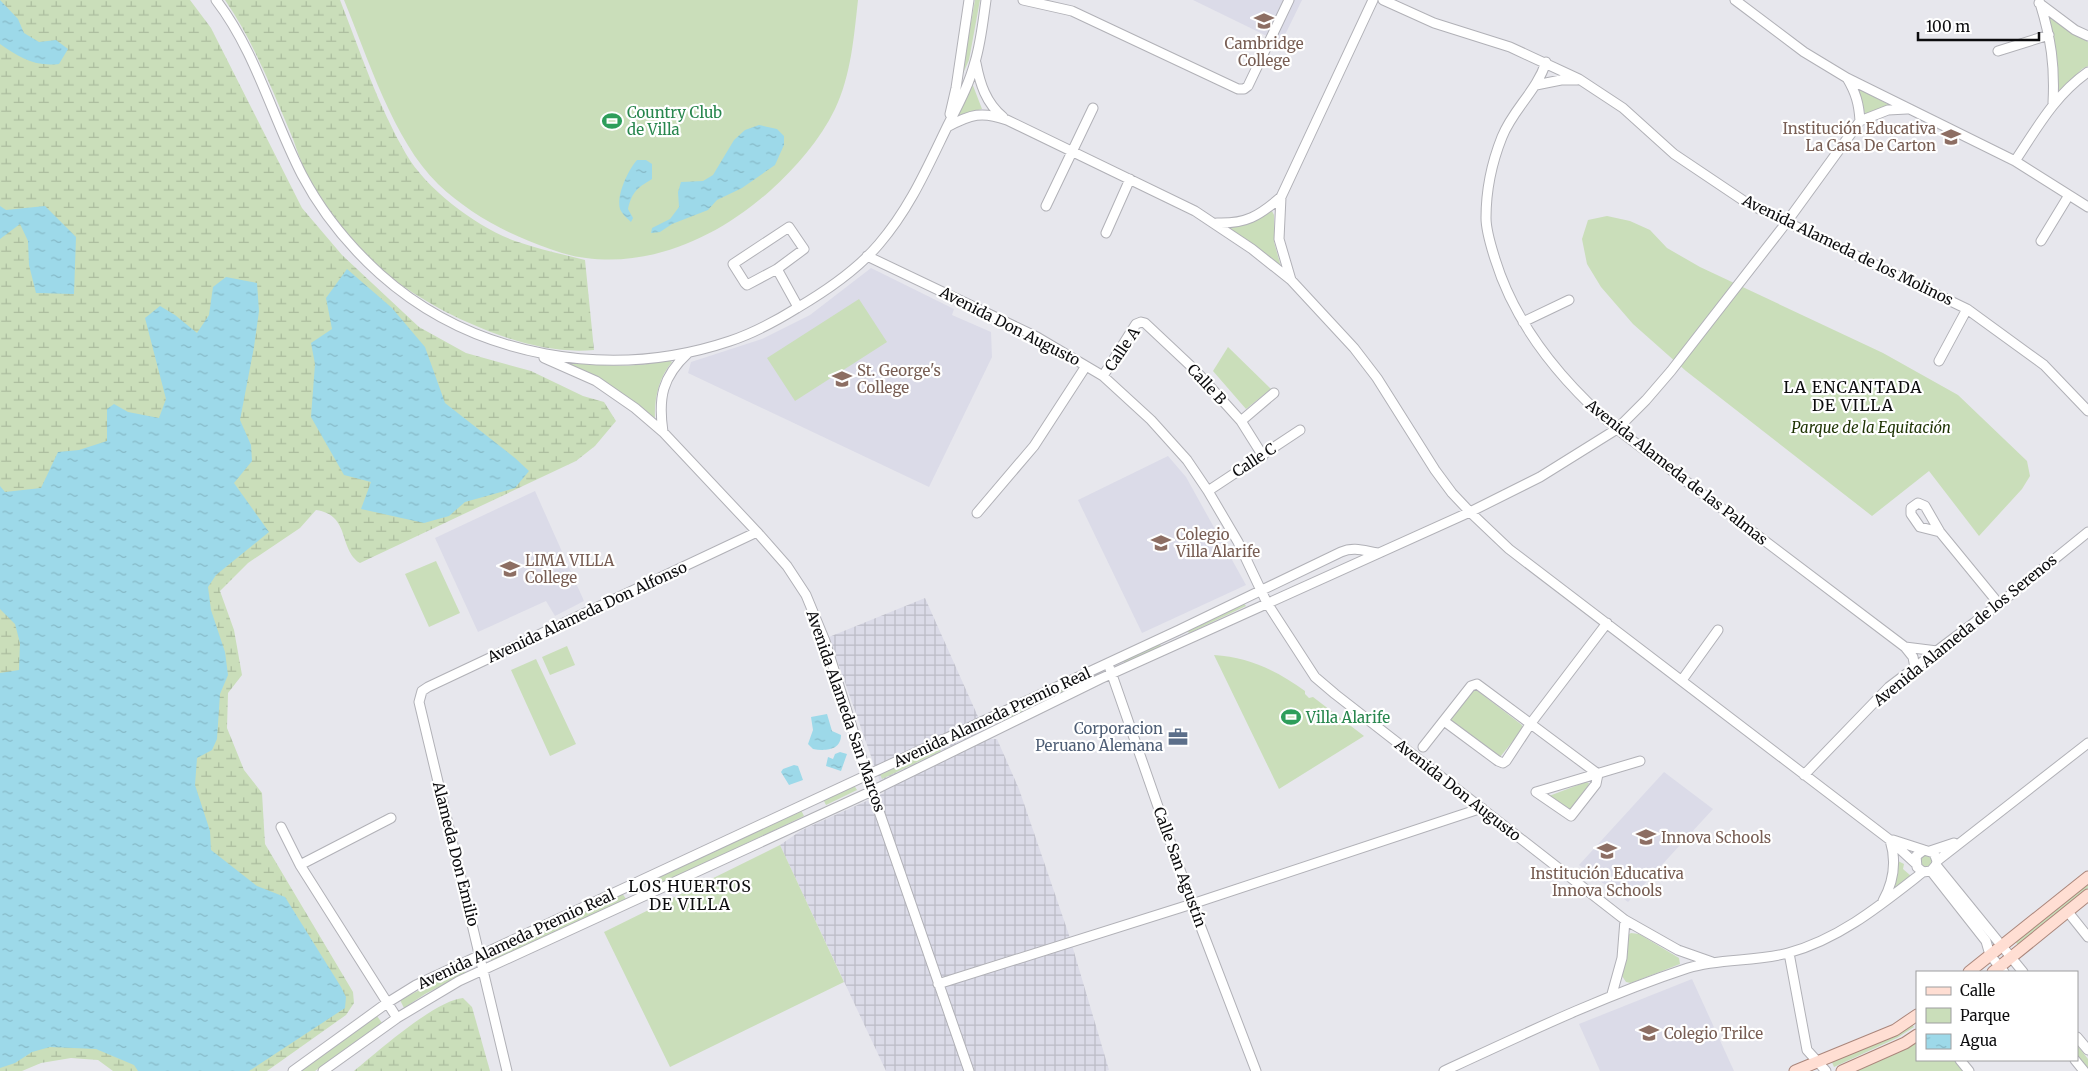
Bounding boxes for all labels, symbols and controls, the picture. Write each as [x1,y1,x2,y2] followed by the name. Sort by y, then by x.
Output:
[1253,10,1275,32] school or university icon: Cambridge College
[1918,10,2039,42] scale bar
[1926,17,1970,36] text: 100 m
[1225,34,1304,70] place label: Cambridge College
[627,103,722,139] place label: Country Club de Villa
[601,110,623,132] sports icon: Country Club de Villa
[1782,119,1936,155] place label: Institución Educativa La Casa De Carton
[1940,126,1962,148] school or university icon: Institución Educativa La Casa De Carton
[1739,190,1957,309] street label: Avenida Alameda de los Molinos
[936,282,1083,370] street label: Avenida Don Augusto
[1100,323,1144,375] street label: Calle A
[1183,360,1231,408] street label: Calle B
[857,361,941,397] place label: St. George's College
[831,368,853,390] school or university icon: St. George's College
[1783,377,1923,415] district label: LA ENCANTADA DE VILLA
[1582,395,1772,549] street label: Avenida Alameda de las Palmas
[1791,418,1951,437] park label: Parque de la Equitación
[1228,439,1280,481] street label: Calle C
[1175,525,1260,561] place label: Colegio Villa Alarife
[1150,532,1172,554] school or university icon: Colegio Villa Alarife
[1869,550,2061,711] street label: Avenida Alameda de los Serenos
[525,551,615,587] place label: LIMA VILLA College
[483,557,690,667] street label: Avenida Alameda Don Alfonso
[499,558,521,580] school or university icon: LIMA VILLA College
[802,607,889,814] street label: Avenida Alameda San Marcos
[890,663,1094,772] street label: Avenida Alameda Premio Real
[1280,706,1302,728] sports icon: Villa Alarife
[1305,708,1390,727] place label: Villa Alarife
[1035,719,1163,755] place label: Corporacion Peruano Alemana
[1167,726,1189,748] office icon: Corporacion Peruano Alemana
[1390,734,1525,845] street label: Avenida Don Augusto
[429,779,483,929] street label: Alameda Don Emilio
[1149,804,1211,930] street label: Calle San Agustín
[1635,826,1657,848] school or university icon: Innova Schools
[1661,828,1771,847] place label: Innova Schools
[1596,840,1618,862] school or university icon: Institución Educativa Innova Schools
[1530,864,1684,900] place label: Institución Educativa Innova Schools
[628,876,752,914] district label: LOS HUERTOS DE VILLA
[414,885,618,994] street label: Avenida Alameda Premio Real
[1916,971,2078,1061] legend
[1960,981,1995,1000] text: Calle
[1960,1006,2010,1025] text: Parque
[1638,1022,1660,1044] school or university icon: Colegio Trilce
[1664,1024,1763,1043] place label: Colegio Trilce
[1959,1031,1997,1050] text: Agua

